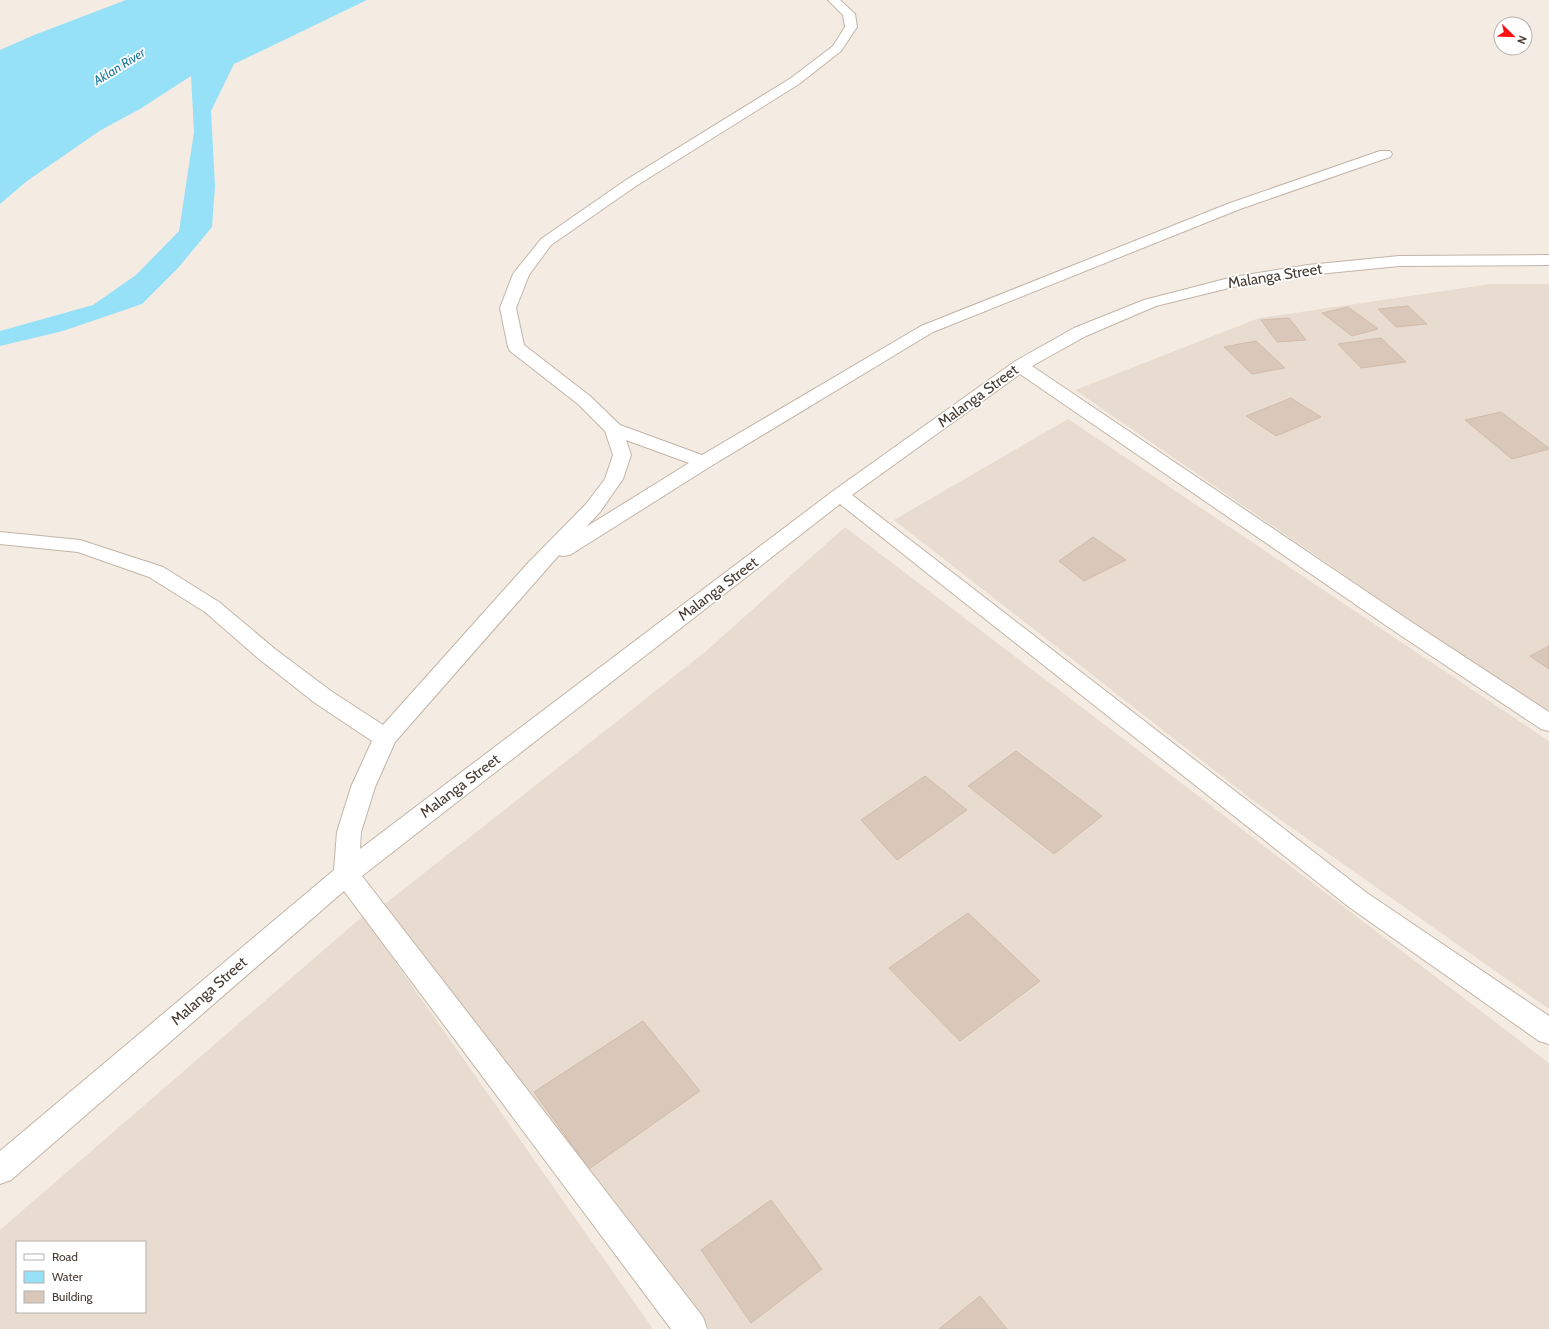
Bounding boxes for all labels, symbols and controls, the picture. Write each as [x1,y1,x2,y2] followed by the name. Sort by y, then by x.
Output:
[1493,16,1533,56] north arrow
[1514,34,1530,46] text: N
[89,43,149,89] water label: Aklan River
[1227,260,1323,292] street label: Malanga Street
[934,361,1022,431] street label: Malanga Street
[675,553,761,625] street label: Malanga Street
[417,750,503,822] street label: Malanga Street
[167,953,251,1029] street label: Malanga Street
[16,1241,146,1313] legend
[52,1249,78,1264] text: Road
[52,1269,83,1284] text: Water
[52,1289,94,1304] text: Building

